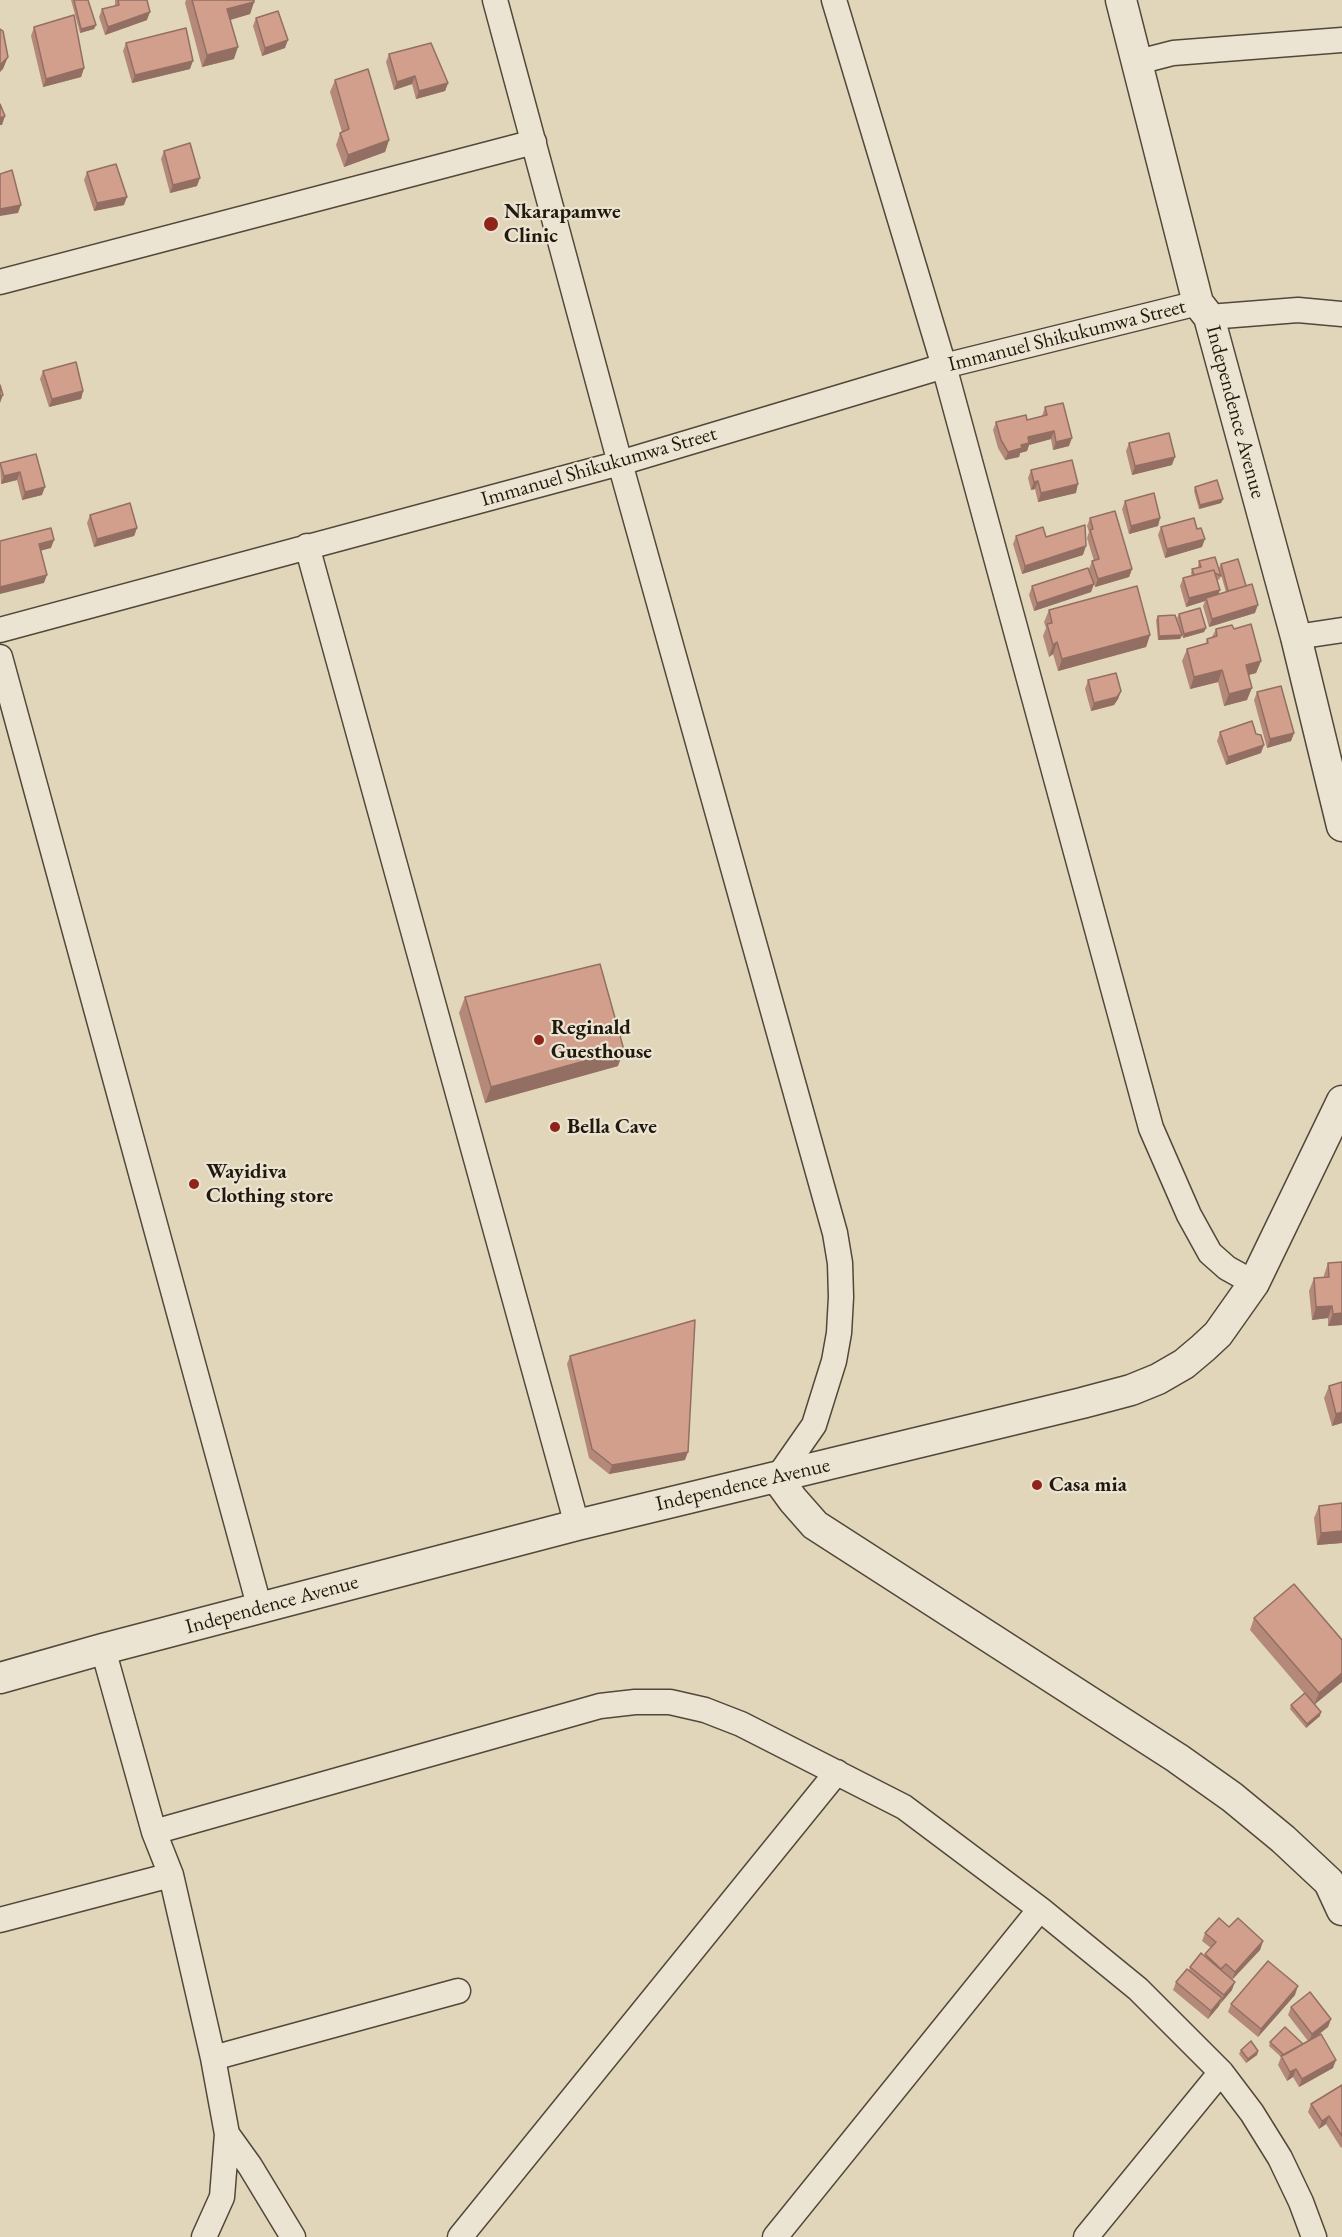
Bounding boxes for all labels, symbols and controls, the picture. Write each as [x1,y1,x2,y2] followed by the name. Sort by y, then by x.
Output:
[504,199,621,249] place label: Nkarapamwe Clinic
[482,215,500,233] marker: Nkarapamwe Clinic
[946,294,1188,378] street label: Immanuel Shikukumwa Street
[1200,323,1270,501] street label: Independence Avenue
[478,421,720,513] street label: Immanuel Shikukumwa Street
[551,1015,652,1065] place label: Reginald Guesthouse
[532,1033,546,1047] marker: Reginald Guesthouse
[567,1114,657,1140] place label: Bella Cave
[548,1120,562,1134] marker: Bella Cave
[206,1159,333,1209] place label: Wayidiva Clothing store
[187,1177,201,1191] marker: Wayidiva Clothing store
[653,1453,833,1517] street label: Independence Avenue
[1049,1472,1127,1498] place label: Casa mia
[1030,1478,1044,1492] marker: Casa mia
[183,1570,361,1640] street label: Independence Avenue

